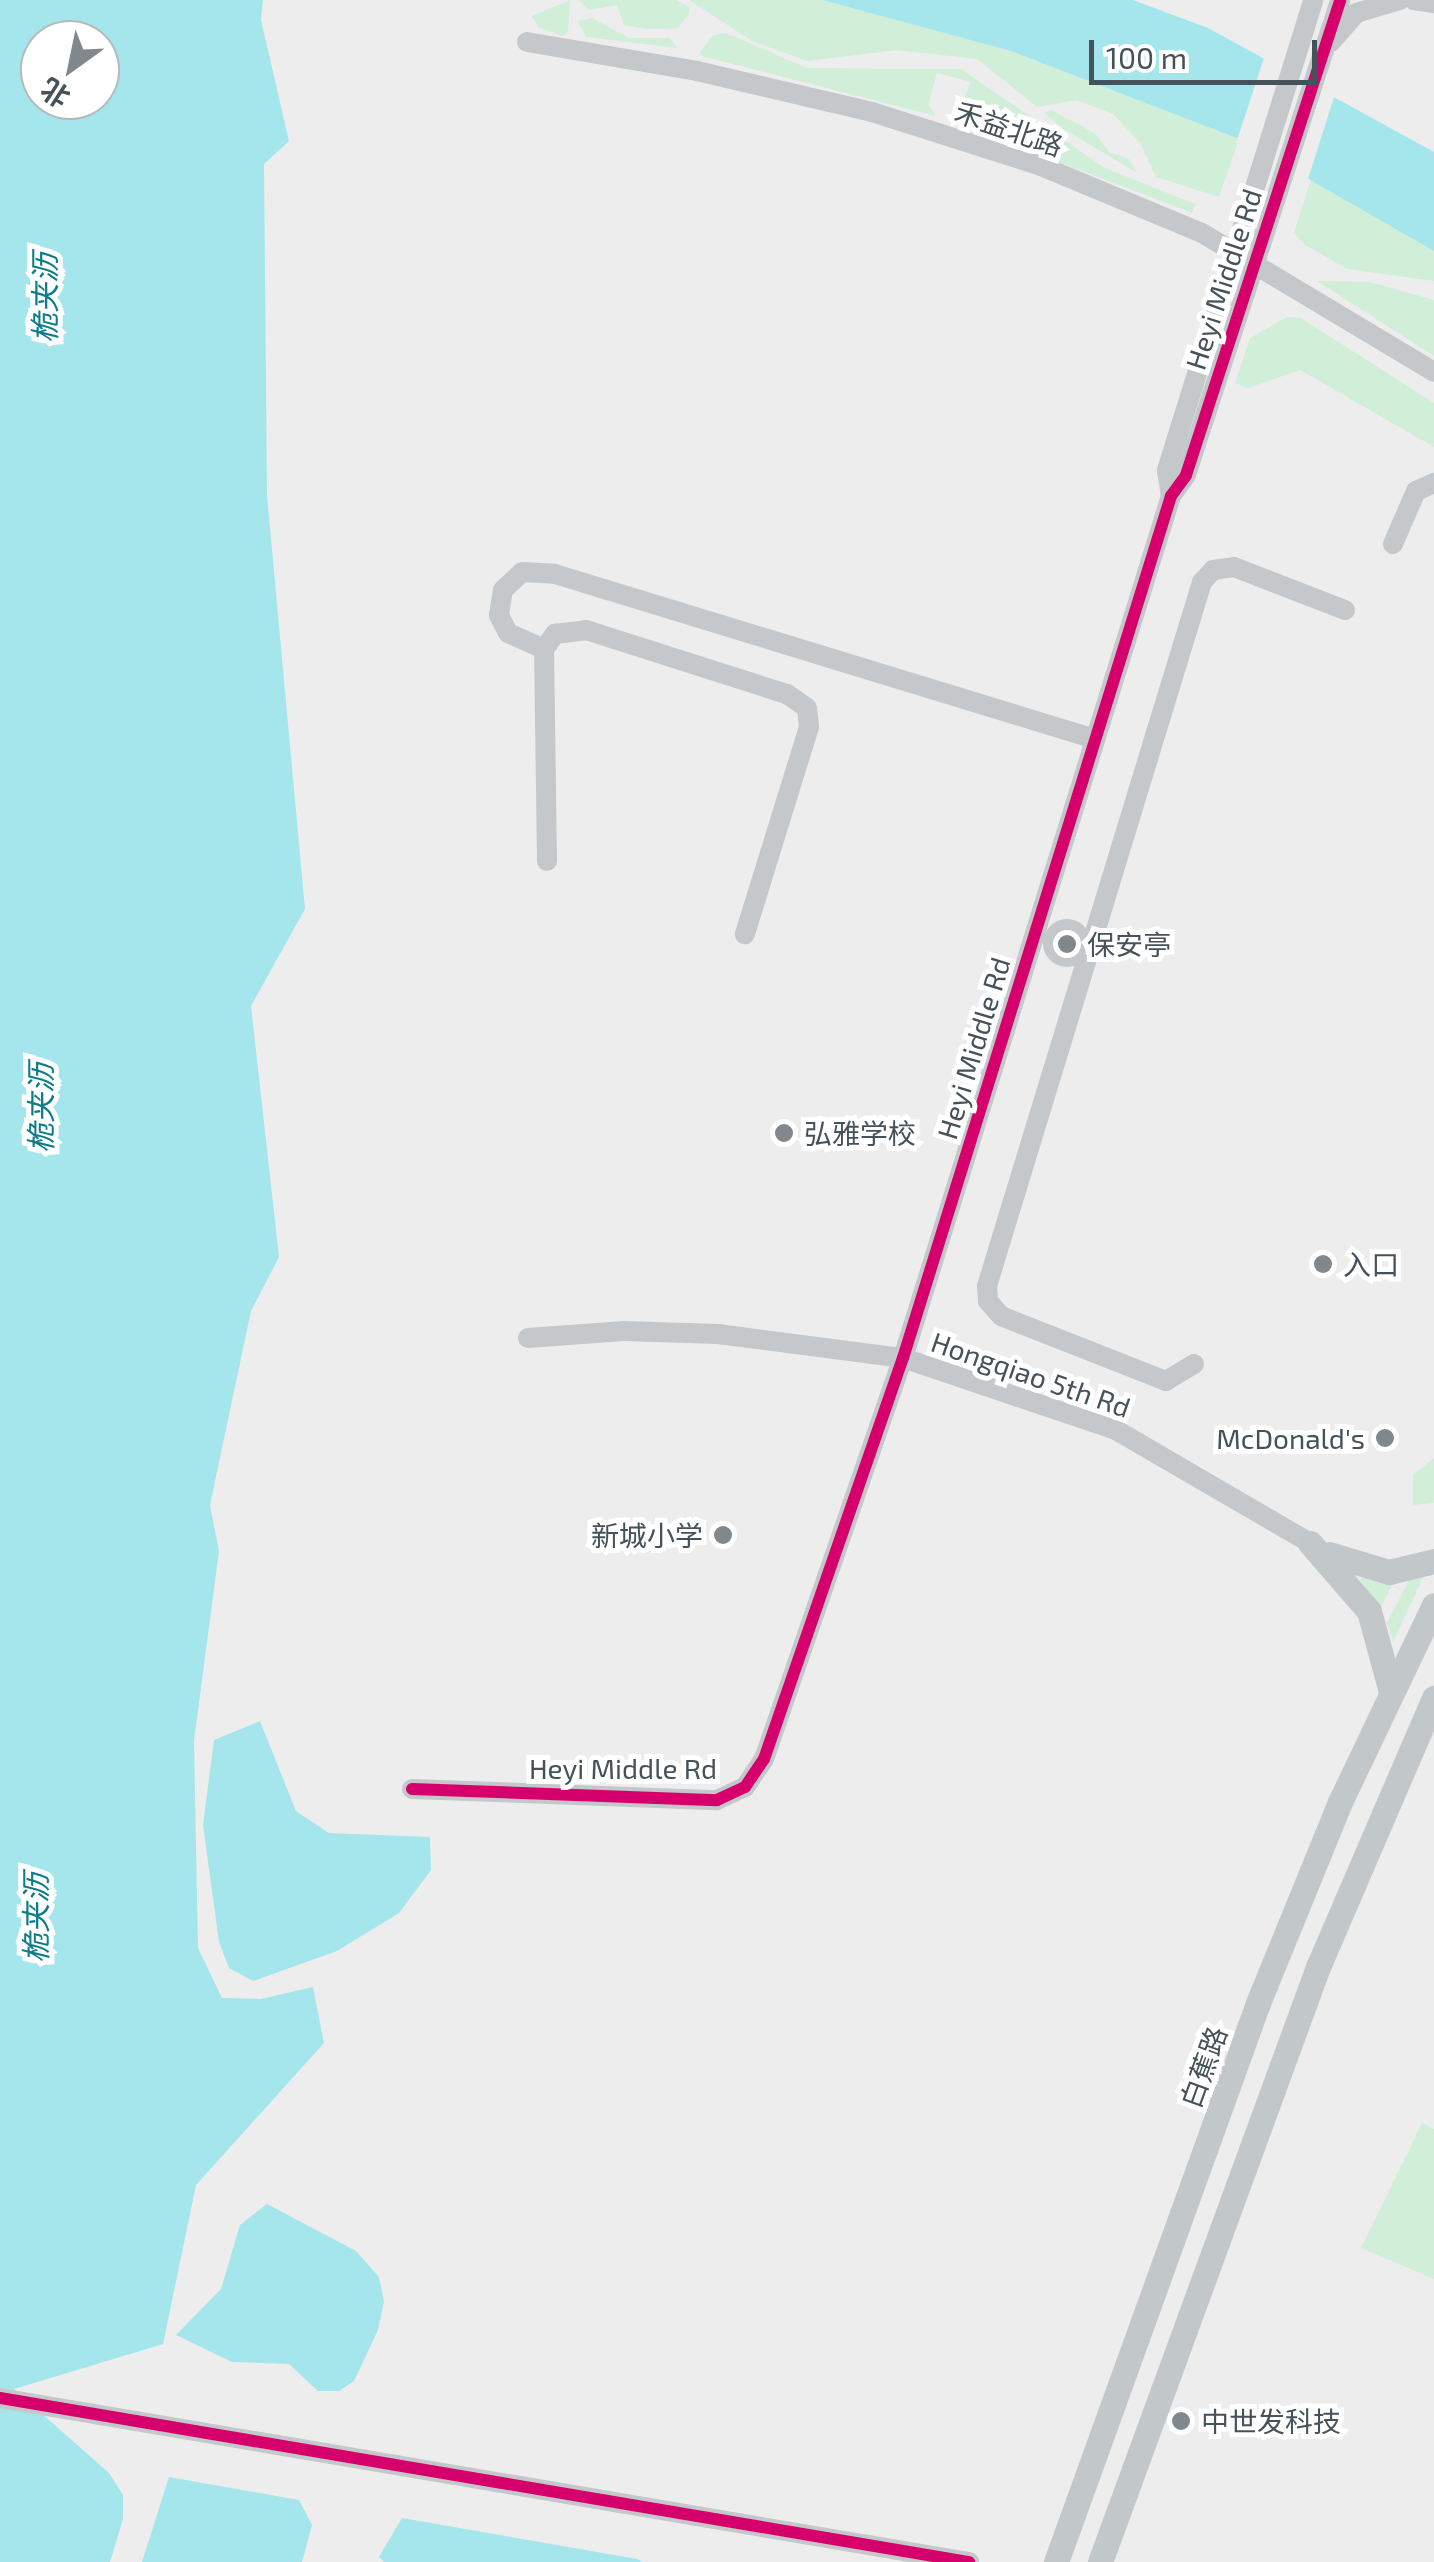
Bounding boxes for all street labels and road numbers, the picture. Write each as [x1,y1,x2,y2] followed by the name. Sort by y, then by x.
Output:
[951,94,1067,162] street label: 禾益北路
[1178,184,1268,374] street label: Heyi Middle Rd
[929,953,1017,1143] street label: Heyi Middle Rd
[927,1324,1135,1424] street label: Hongqiao 5th Rd
[529,1751,717,1785] street label: Heyi Middle Rd
[1173,2022,1233,2112] street label: 白蕉路

